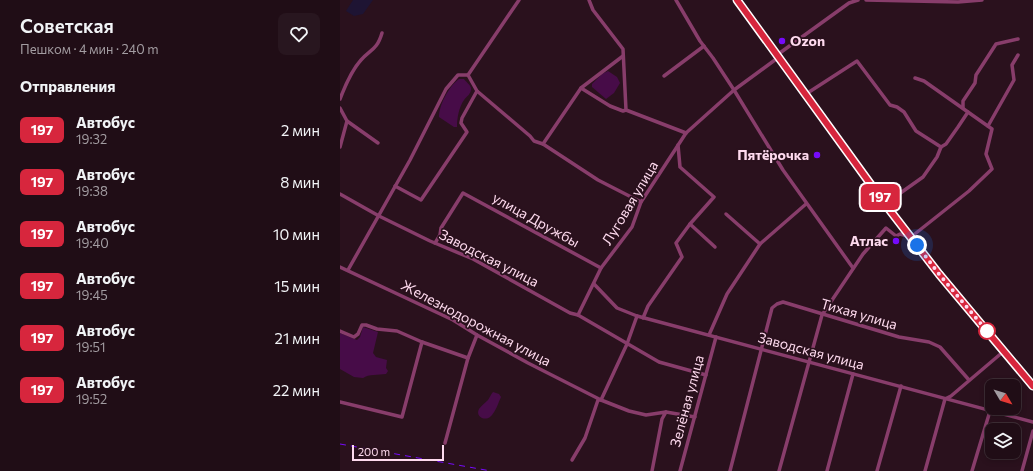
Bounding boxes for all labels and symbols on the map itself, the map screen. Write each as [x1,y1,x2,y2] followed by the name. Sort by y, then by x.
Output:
[790,32,825,49] place label: Ozon
[777,36,787,46] marker: Ozon
[737,146,809,163] place label: Пятёрочка
[812,150,822,160] marker: Пятёрочка
[598,158,661,248] street label: Луговая улица
[857,184,903,210] line badge: 197
[490,189,583,250] street label: улица Дружбы
[437,225,542,290] street label: Заводская улица
[850,232,888,249] place label: Атлас
[907,235,927,255] your location
[891,236,901,246] marker: Атлас
[398,276,554,369] street label: Железнодорожная улица
[819,294,899,333] street label: Тихая улица
[978,322,996,340] unlabelled marker
[756,328,866,373] street label: Заводская улица
[666,353,707,449] street label: Зелёная улица
[985,379,1021,415] north arrow
[352,443,444,462] scale bar

